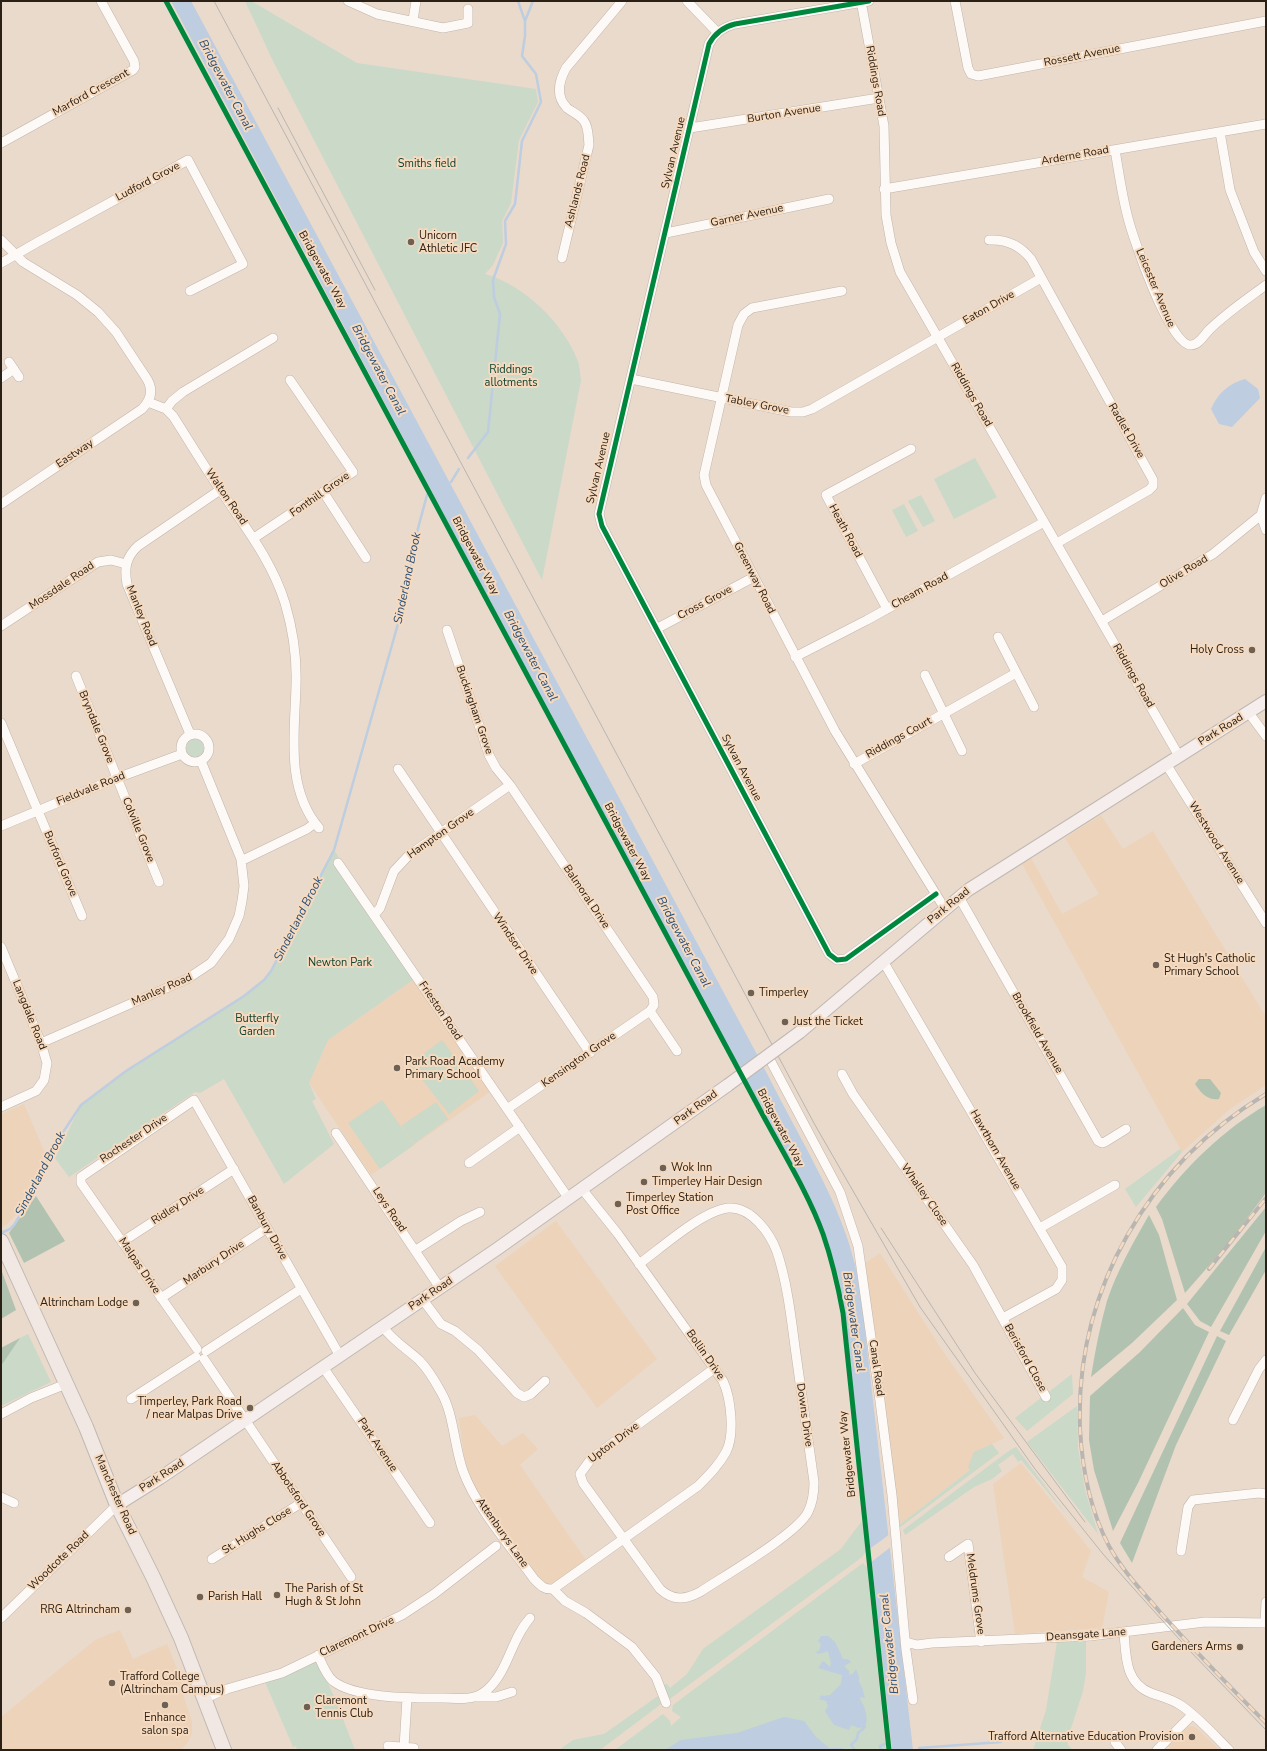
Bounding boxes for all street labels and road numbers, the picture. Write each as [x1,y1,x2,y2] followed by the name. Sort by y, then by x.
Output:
[1043,42,1121,70] street label: Rossett Avenue
[862,45,888,117] street label: Riddings Road
[50,66,132,120] street label: Marford Crescent
[746,102,822,126] street label: Burton Avenue
[659,116,689,190] street label: Sylvan Avenue
[1040,144,1110,168] street label: Arderne Road
[563,153,593,229] street label: Ashlands Road
[114,160,182,204] street label: Ludford Grove
[709,202,785,230] street label: Garner Avenue
[295,229,349,311] street label: Bridgewater Way
[1132,247,1178,329] street label: Leicester Avenue
[961,288,1017,328] street label: Eaton Drive
[947,361,995,429] street label: Riddings Road
[724,392,790,418] street label: Tabley Grove
[1105,401,1147,461] street label: Radlet Drive
[584,431,614,505] street label: Sylvan Avenue
[54,437,96,471] street label: Eastway
[202,466,250,528] street label: Walton Road
[288,470,352,520] street label: Fonthill Grove
[825,502,865,560] street label: Heath Road
[449,515,501,597] street label: Bridgewater Way
[730,540,778,616] street label: Greenway Road
[1157,552,1211,592] street label: Olive Road
[27,559,97,613] street label: Mossdale Road
[889,570,951,612] street label: Cheam Road
[675,583,735,623] street label: Cross Grove
[123,584,159,648] street label: Manley Road
[1109,642,1157,710] street label: Riddings Road
[453,664,495,756] street label: Buckingham Grove
[75,689,117,765] street label: Bryndale Grove
[1196,711,1246,749] street label: Park Road
[864,714,934,762] street label: Riddings Court
[718,733,764,803] street label: Sylvan Avenue
[55,769,127,809] street label: Fieldvale Road
[119,796,157,864] street label: Colville Grove
[1185,799,1247,887] street label: Westwood Avenue
[601,801,653,883] street label: Bridgewater Way
[405,806,477,862] street label: Hampton Grove
[40,829,80,899] street label: Burford Grove
[560,863,612,931] street label: Balmoral Drive
[925,885,973,927] street label: Park Road
[490,911,540,977] street label: Windsor Drive
[130,971,194,1009] street label: Manley Road
[9,978,49,1052] street label: Langdale Road
[415,979,465,1043] street label: Frieston Road
[1009,990,1065,1076] street label: Brookfield Avenue
[539,1029,619,1091] street label: Kensington Grove
[754,1087,806,1169] street label: Bridgewater Way
[672,1088,720,1128] street label: Park Road
[967,1108,1023,1192] street label: Hawthorn Avenue
[98,1112,170,1166] street label: Rochester Drive
[898,1161,950,1229] street label: Whalley Close
[149,1184,207,1228] street label: Ridley Drive
[369,1185,409,1235] street label: Leys Road
[244,1194,290,1262] street label: Banbury Drive
[115,1235,163,1297] street label: Malpas Drive
[181,1238,247,1288] street label: Marbury Drive
[406,1274,456,1314] street label: Park Road
[1001,1322,1049,1394] street label: Berisford Close
[683,1328,727,1382] street label: Bollin Drive
[866,1339,886,1397] street label: Canal Road
[793,1382,815,1448] street label: Downs Drive
[837,1410,859,1498] street label: Bridgewater Way
[354,1416,400,1474] street label: Park Avenue
[586,1420,642,1466] street label: Upton Drive
[91,1453,139,1537] street label: Manchester Road
[137,1457,187,1495] street label: Park Road
[268,1459,328,1539] street label: Abbotsford Grove
[473,1496,531,1570] street label: Attenburys Lane
[220,1504,294,1558] street label: St. Hughs Close
[26,1529,92,1593] street label: Woodcote Road
[963,1553,987,1635] street label: Meldrums Grove
[318,1614,396,1660] street label: Claremont Drive
[1046,1626,1126,1644] street label: Deansgate Lane

